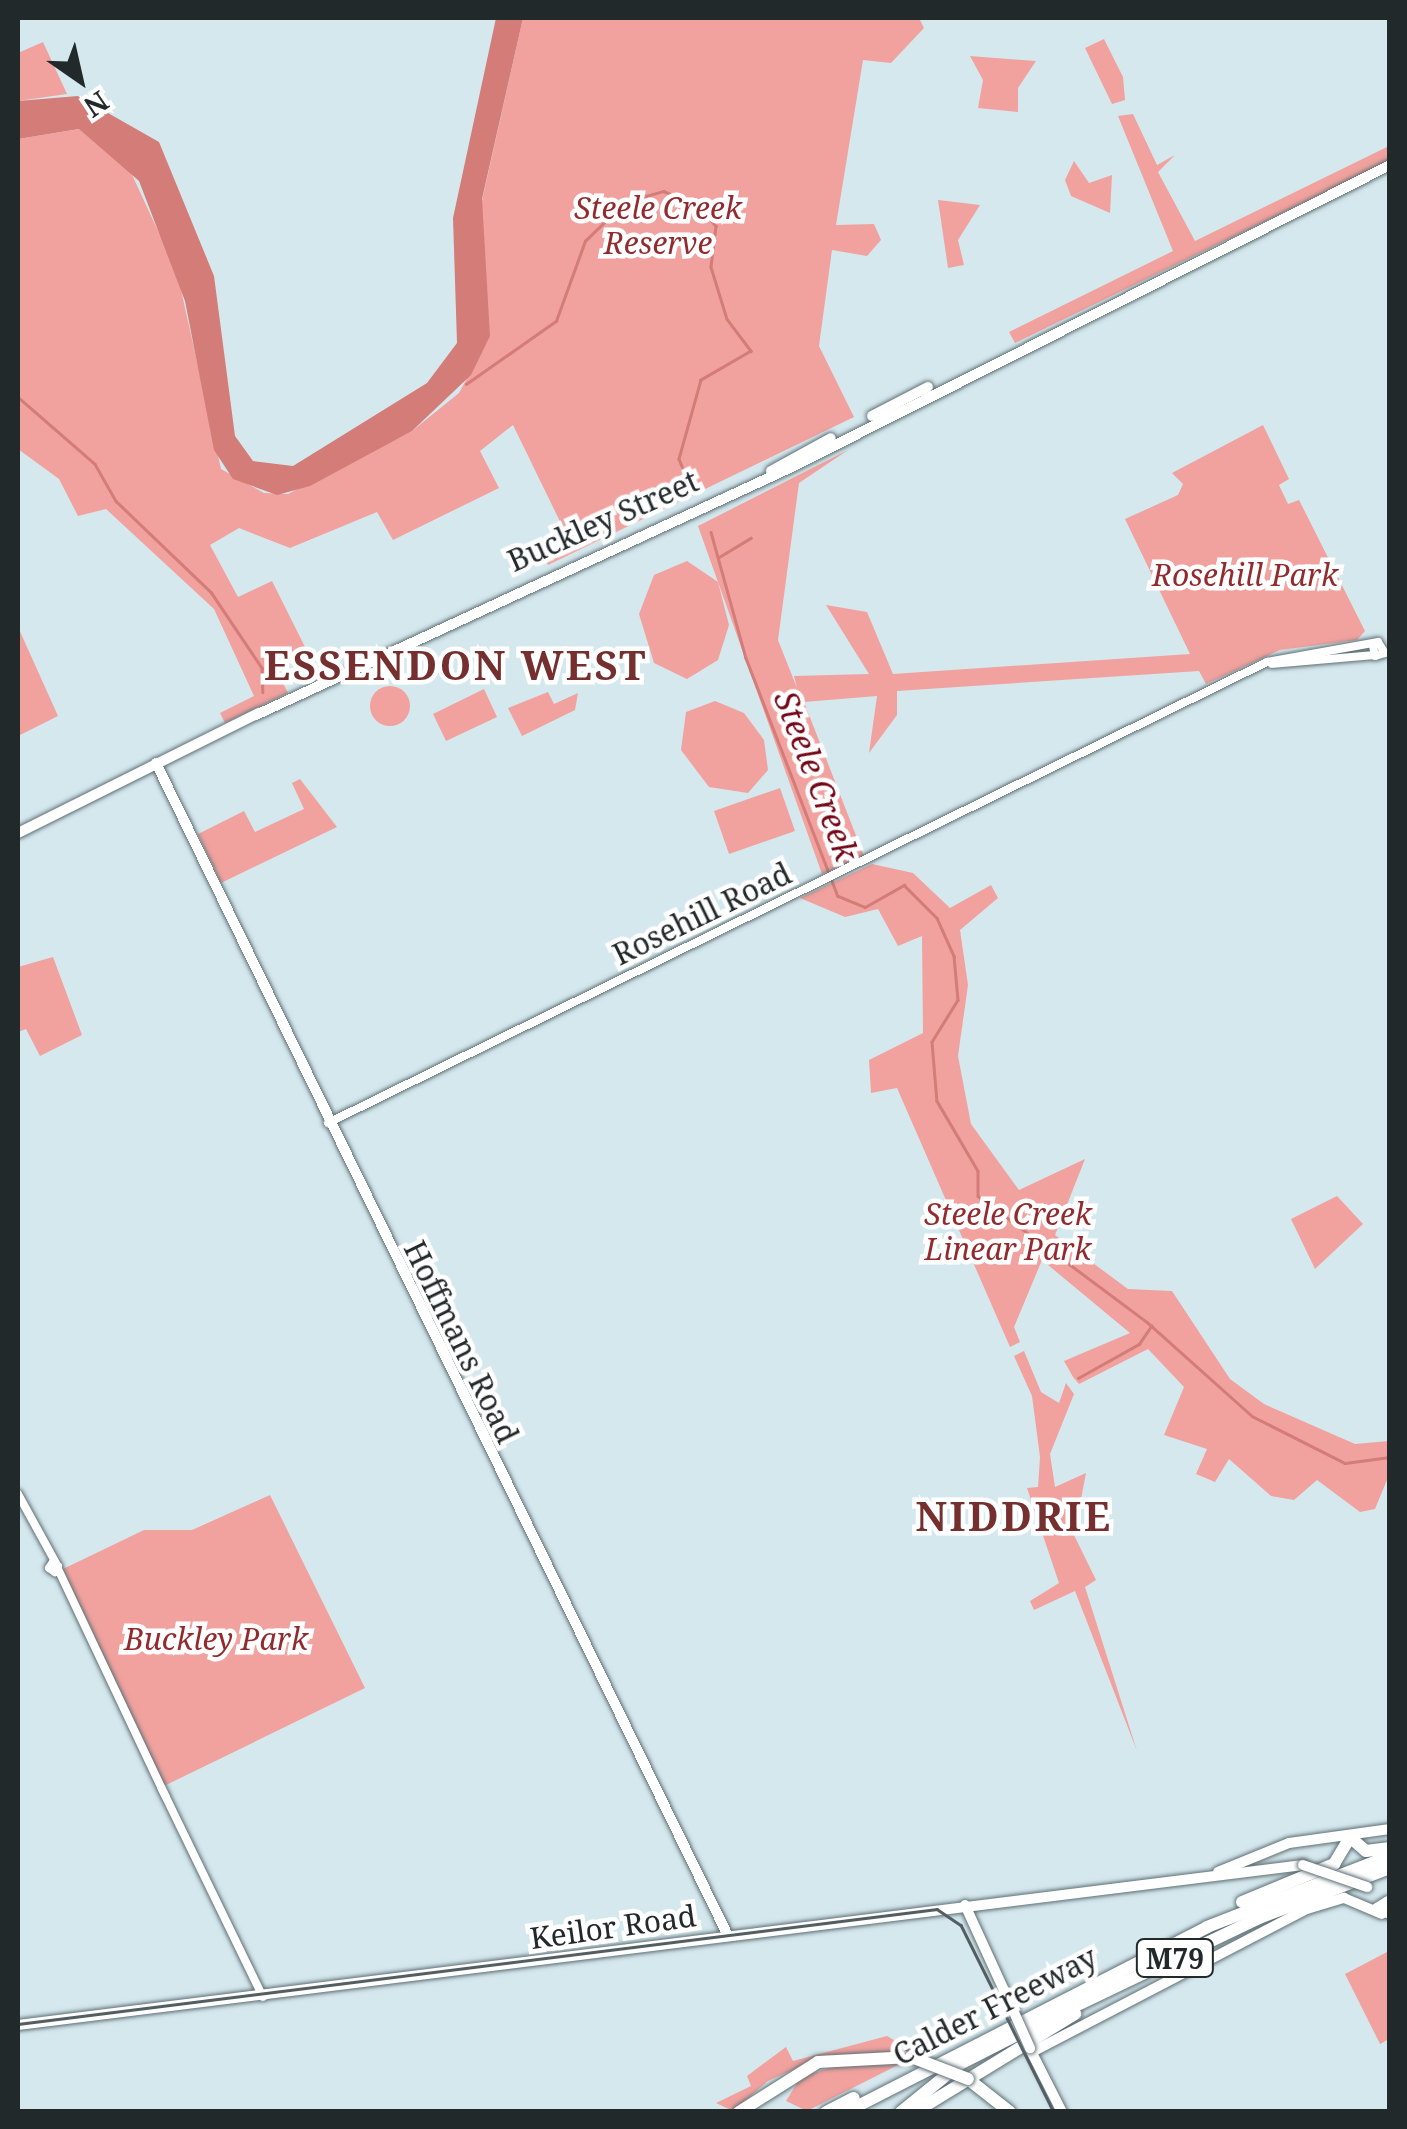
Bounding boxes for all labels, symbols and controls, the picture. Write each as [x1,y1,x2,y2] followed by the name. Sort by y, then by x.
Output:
[30,30,130,130] north arrow
[77,83,117,127] text: N
[574,190,742,260] park label: Steele Creek Reserve
[502,463,704,579] street label: Buckley Street
[1152,557,1338,593] park label: Rosehill Park
[264,641,648,689] district label: ESSENDON WEST
[766,686,866,866] water label: Steele Creek
[607,855,797,973] street label: Rosehill Road
[924,1196,1092,1266] park label: Steele Creek Linear Park
[396,1235,526,1449] street label: Hoffmans Road
[915,1492,1113,1540] district label: NIDDRIE
[124,1621,308,1657] park label: Buckley Park
[528,1898,698,1956] street label: Keilor Road
[1135,1935,1215,1981] road number: M79
[887,1939,1103,2073] street label: Calder Freeway

